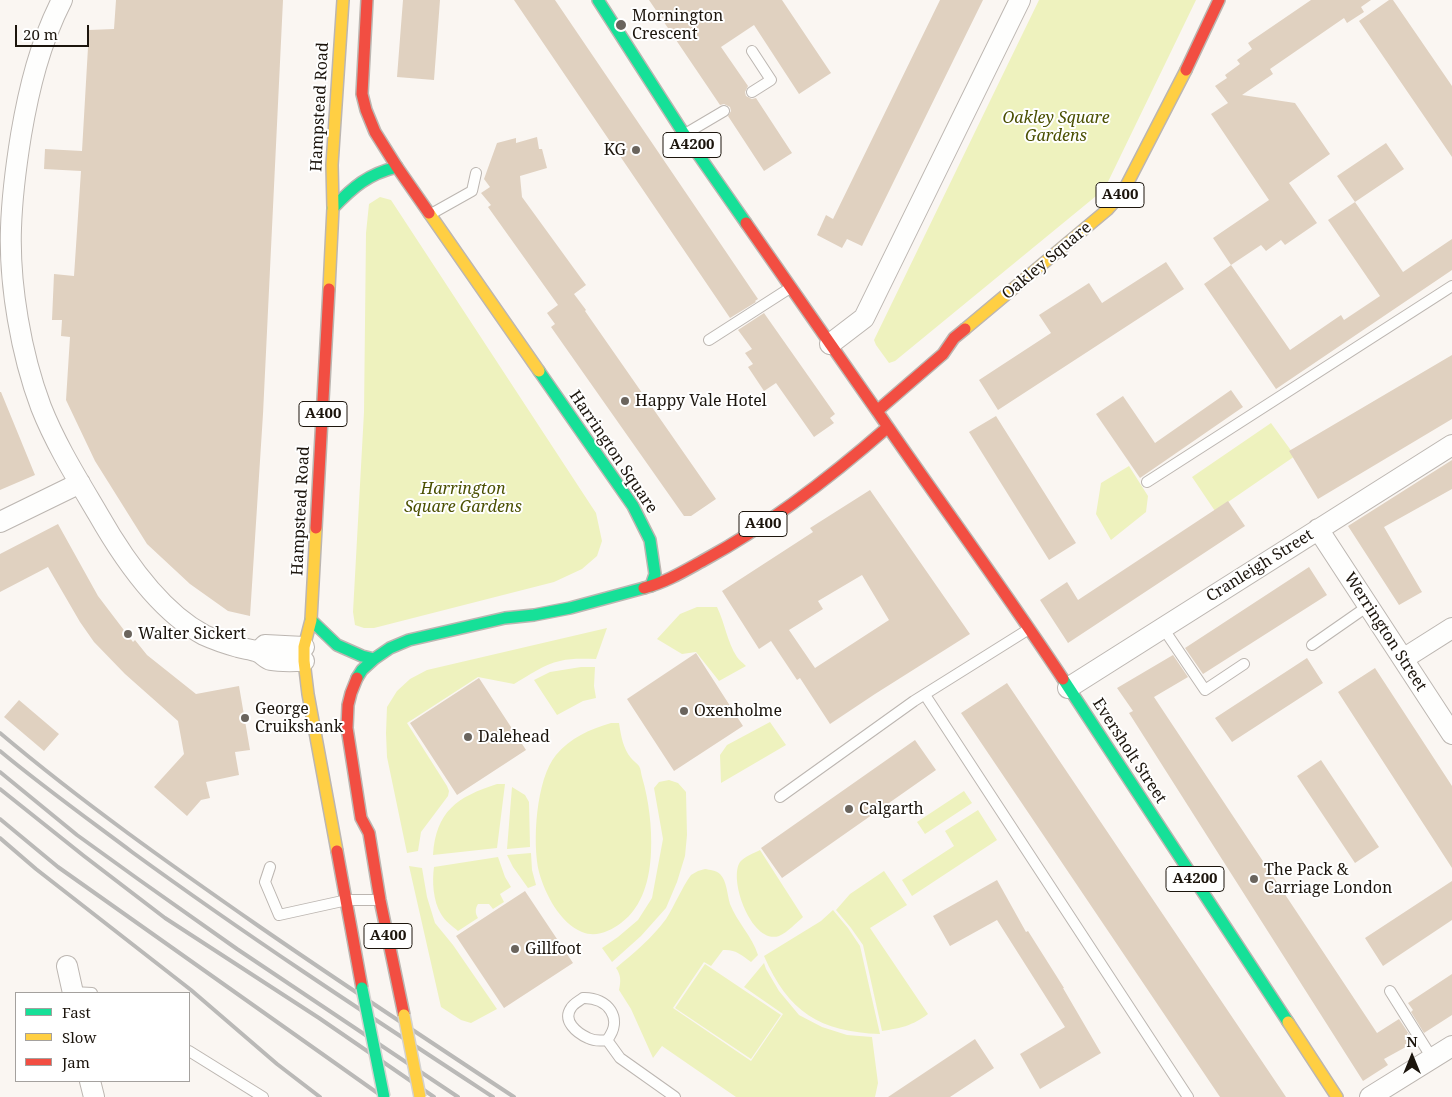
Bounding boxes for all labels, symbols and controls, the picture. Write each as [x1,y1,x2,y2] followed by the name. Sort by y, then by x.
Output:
[632,6,723,44] place label: Mornington Crescent
[18,15,91,47] scale bar
[614,18,628,32] marker: Mornington Crescent
[23,24,58,44] text: 20 m
[307,42,333,172] street label: Hampstead Road
[1002,108,1110,146] park label: Oakley Square Gardens
[663,132,721,158] road number: A4200
[604,140,626,160] place label: KG
[630,144,642,156] marker: KG
[1096,182,1144,208] road number: A400
[998,218,1096,304] street label: Oakley Square
[565,387,661,517] street label: Harrington Square
[635,391,767,411] place label: Happy Vale Hotel
[619,395,631,407] marker: Happy Vale Hotel
[299,402,347,426] road number: A400
[288,446,314,576] street label: Hampstead Road
[404,479,522,517] park label: Harrington Square Gardens
[739,512,787,536] road number: A400
[1203,525,1317,607] street label: Cranleigh Street
[1340,569,1430,695] street label: Werrington Street
[138,624,246,644] place label: Walter Sickert
[122,628,134,640] marker: Walter Sickert
[1088,695,1170,807] street label: Eversholt Street
[255,699,343,737] place label: George Cruikshank
[694,701,782,721] place label: Oxenholme
[678,705,690,717] marker: Oxenholme
[239,712,251,724] marker: George Cruikshank
[478,727,550,747] place label: Dalehead
[462,731,474,743] marker: Dalehead
[859,799,924,819] place label: Calgarth
[843,803,855,815] marker: Calgarth
[1264,860,1392,898] place label: The Pack & Carriage London
[1166,866,1224,892] road number: A4200
[1248,873,1260,885] marker: The Pack & Carriage London
[364,924,412,948] road number: A400
[525,939,581,959] place label: Gillfoot
[509,943,521,955] marker: Gillfoot
[15,992,190,1082] legend
[62,1002,91,1022] text: Fast
[62,1027,96,1047] text: Slow
[1387,1032,1437,1082] north arrow
[1406,1032,1418,1051] text: N
[62,1052,90,1072] text: Jam

